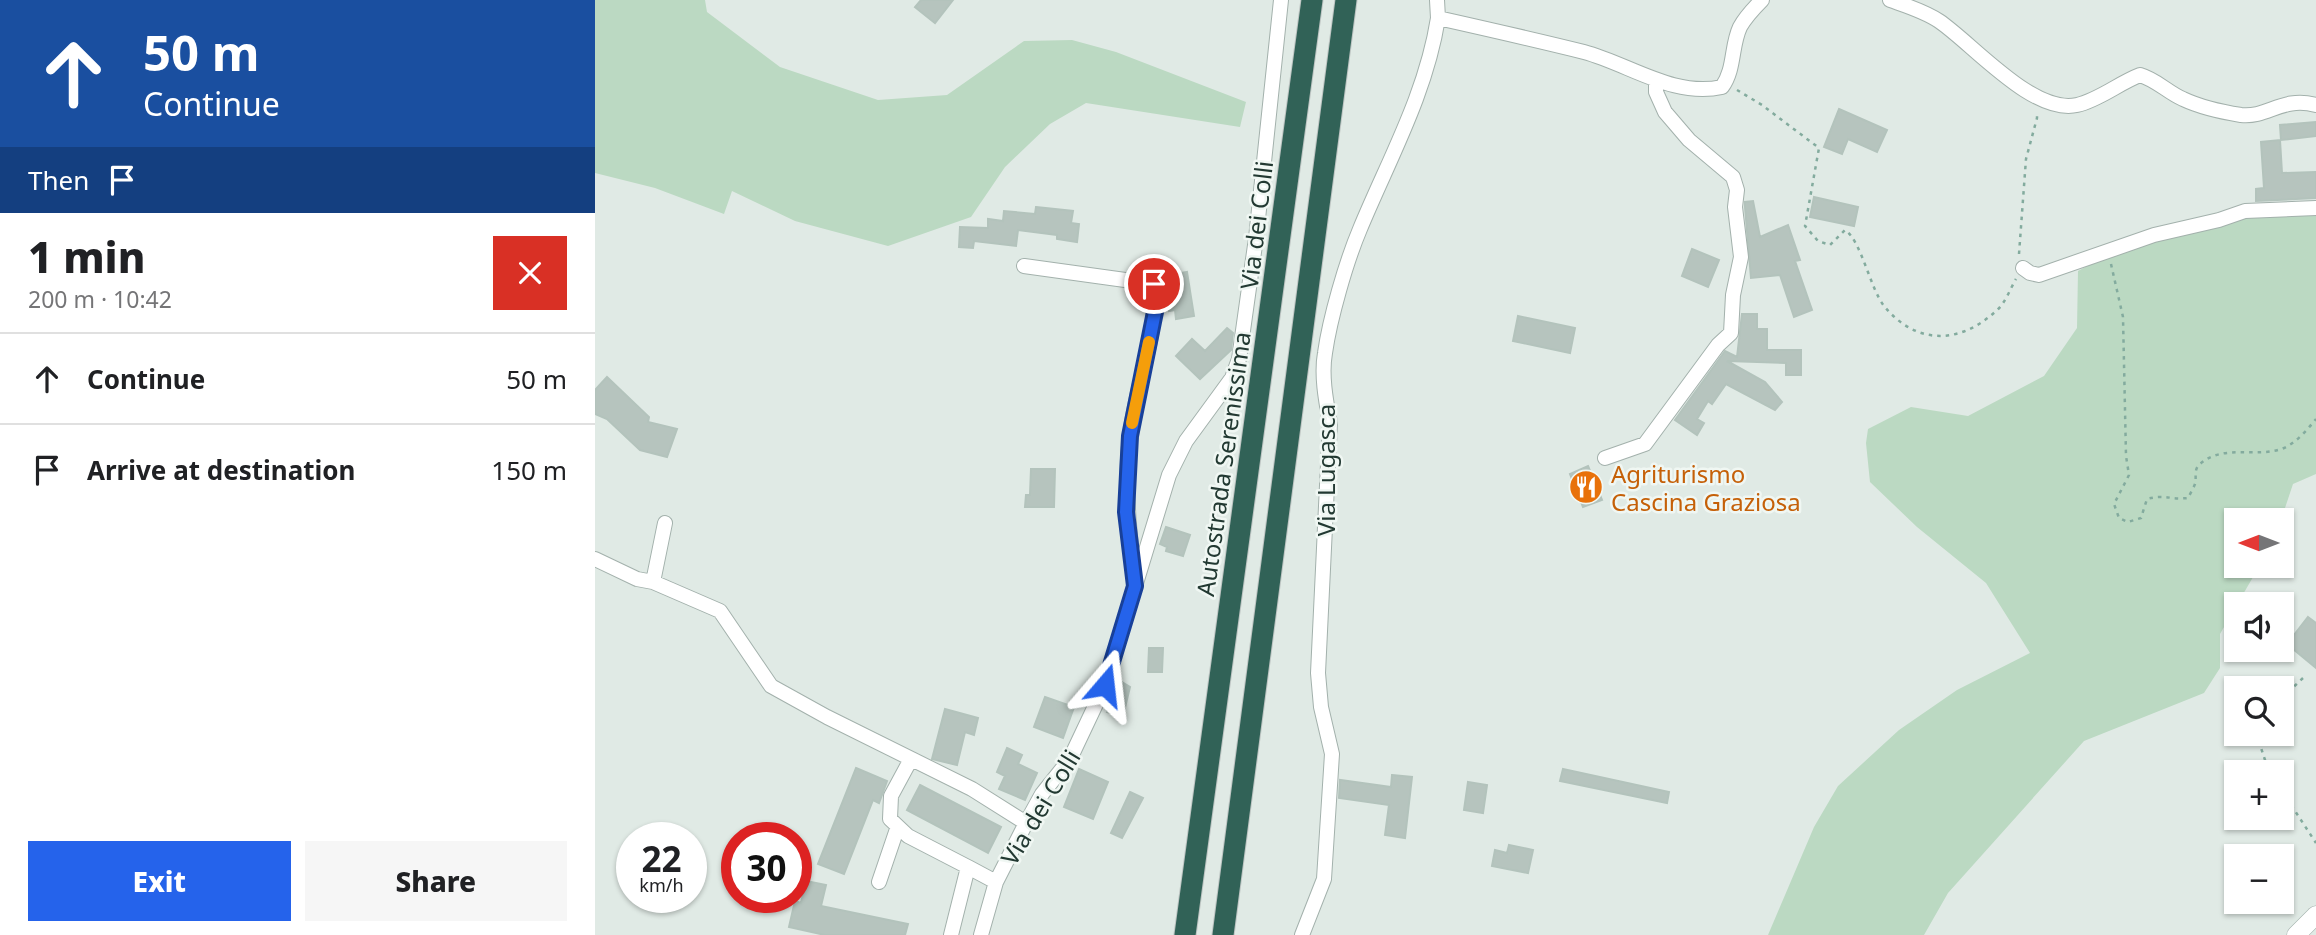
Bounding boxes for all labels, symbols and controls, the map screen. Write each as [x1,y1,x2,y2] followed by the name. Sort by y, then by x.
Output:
[143,19,260,85] text: 50 m
[28,28,119,119] icon: ahead
[143,82,280,125] text: Continue
[1232,159,1280,291] street label: Via dei Colli
[103,161,141,199] icon: arrive
[28,162,89,198] text: Then
[28,228,145,285] text: 1 min
[493,236,567,310] button: close
[1124,254,1184,314] pin
[1135,265,1173,303] icon: arrive
[28,283,172,315] text: 200 m · 10:42
[1188,330,1258,598] street label: Autostrada Serenissima
[28,360,66,398] icon: ahead
[87,361,205,397] text: Continue
[506,361,567,397] text: 50 m
[1309,404,1342,536] street label: Via Lugasca
[28,451,66,489] icon: arrive
[87,452,356,488] text: Arrive at destination
[491,452,567,488] text: 150 m
[1611,457,1801,518] place label: Agriturismo Cascina Graziosa
[1567,468,1605,506] restaurant icon: Agriturismo Cascina Graziosa
[2224,508,2294,578] north arrow
[2224,508,2294,914] map controls
[2224,592,2294,662] button: sound
[1068,648,1142,722] position arrow
[2224,676,2294,746] button: search
[993,743,1087,871] street label: Via dei Colli
[2224,760,2294,830] button: +
[721,822,812,913] speed limit sign: 30
[641,835,682,882] text: 22
[28,841,291,921] button: Exit
[305,841,567,921] button: Share
[2224,844,2294,914] button: −
[639,873,684,897] text: km/h

